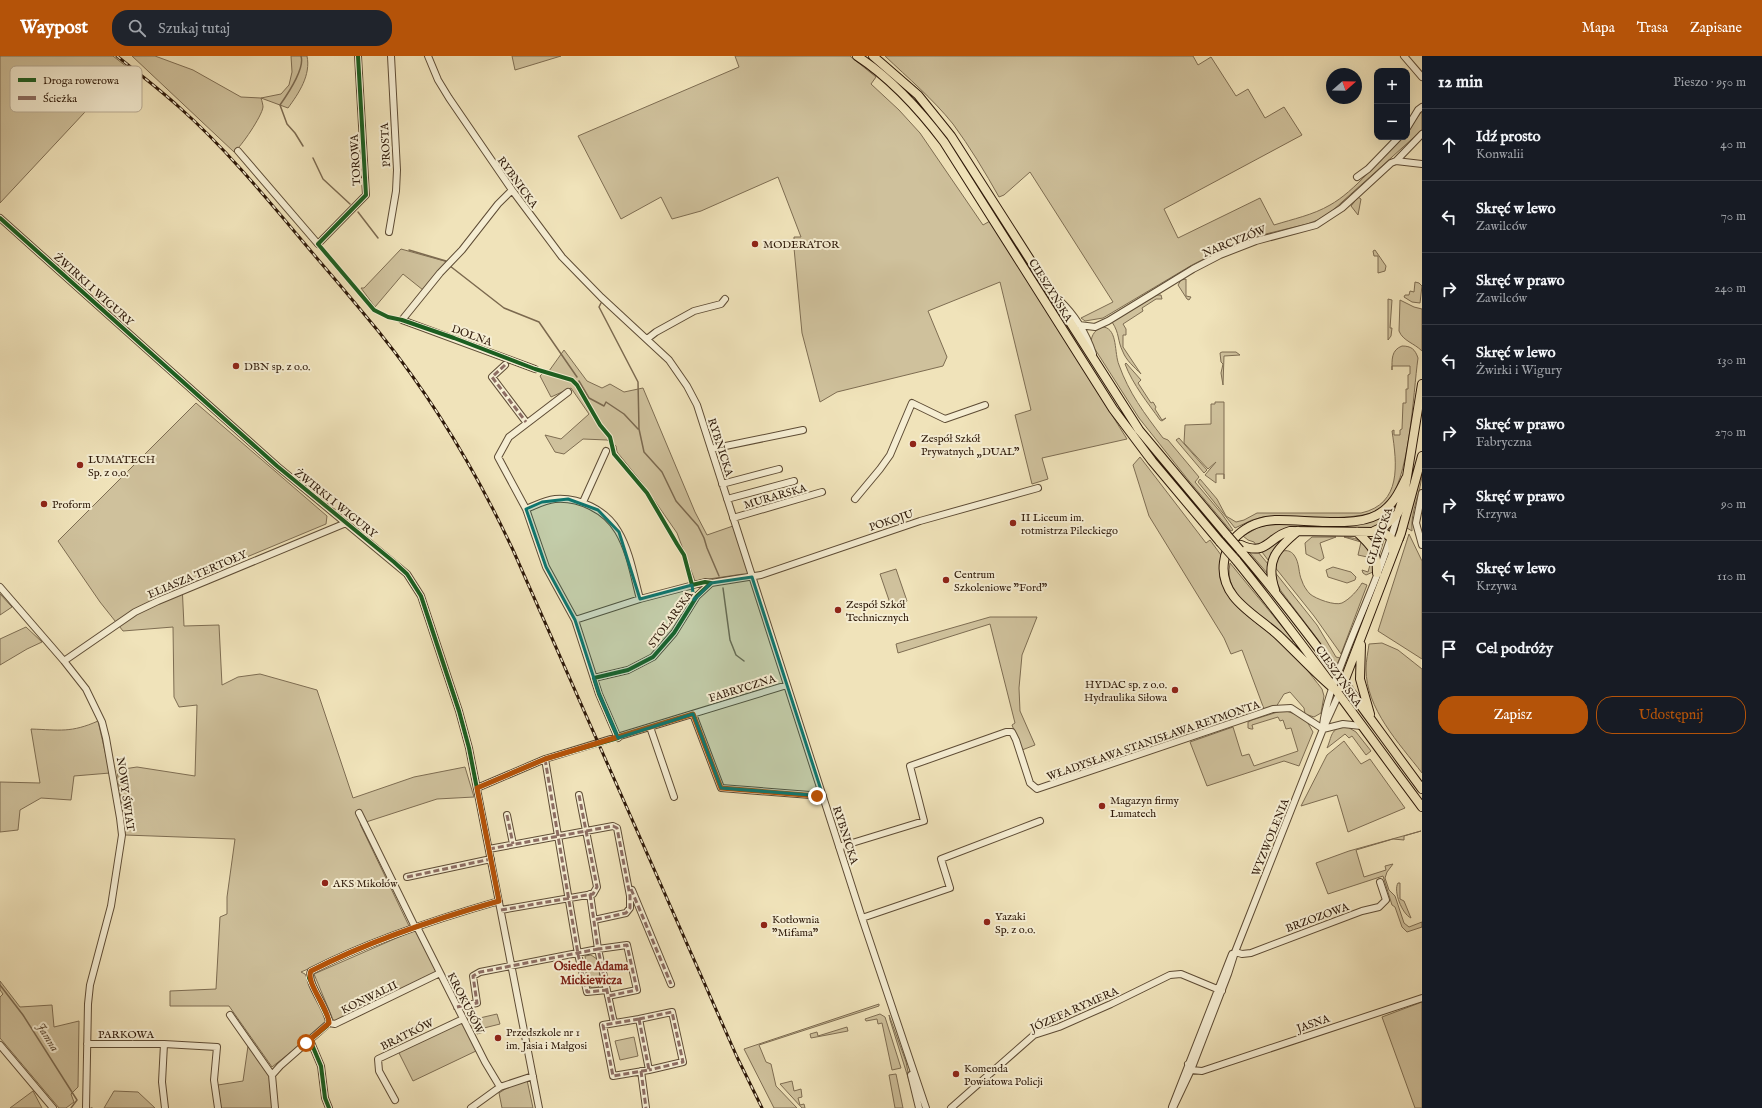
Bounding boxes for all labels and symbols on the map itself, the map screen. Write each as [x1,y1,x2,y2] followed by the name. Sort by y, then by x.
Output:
[10,66,142,112] legend
[1326,68,1362,104] north arrow
[43,74,119,88] text: Droga rowerowa
[43,92,77,106] text: Ścieżka
[378,122,394,167] street label: PROSTA
[348,133,364,186] street label: TOROWA
[494,154,541,212] street label: RYBNICKA
[1200,223,1269,261] street label: NARCYZÓW
[763,238,840,252] place label: MODERATOR
[750,239,760,249] marker: MODERATOR
[51,250,136,329] street label: ŻWIRKI I WIGURY
[1025,256,1075,325] street label: CIESZYŃSKA
[449,322,494,350] street label: DOLNA
[244,360,310,374] place label: DBN sp. z o.o.
[231,361,241,371] marker: DBN sp. z o.o.
[704,416,736,479] street label: RYBNICKA
[921,432,1020,459] place label: Zespół Szkół Prywatnych „DUAL”
[908,439,918,449] marker: Zespół Szkół Prywatnych „DUAL”
[88,453,156,480] place label: LUMATECH Sp. z o.o.
[75,460,85,470] marker: LUMATECH Sp. z o.o.
[291,466,380,542] street label: ŻWIRKI I WIGURY
[742,481,809,513] street label: MURARSKA
[52,498,91,512] place label: Proform
[39,499,49,509] marker: Proform
[1364,505,1396,567] street label: GLIWICKA
[867,507,916,535] street label: POKOJU
[1021,511,1118,538] place label: II Liceum im. rotmistrza Pileckiego
[1008,518,1018,528] marker: II Liceum im. rotmistrza Pileckiego
[146,547,250,602] street label: ELIASZA TERTOŁY
[954,568,1048,595] place label: Centrum Szkoleniowe "Ford"
[941,575,951,585] marker: Centrum Szkoleniowe "Ford"
[645,588,697,651] street label: STOLARSKA
[846,598,909,625] place label: Zespół Szkół Technicznych
[833,605,843,615] marker: Zespół Szkół Technicznych
[1312,643,1365,710] street label: CIESZYŃSKA
[707,672,778,706] street label: FABRYCZNA
[1084,678,1167,705] place label: HYDAC sp. z o.o. Hydraulika Siłowa
[1170,685,1180,695] marker: HYDAC sp. z o.o. Hydraulika Siłowa
[1045,698,1262,784] street label: WŁADYSŁAWA STANISŁAWA REYMONTA
[113,756,137,832] street label: NOWY ŚWIAT
[808,787,826,805] route end
[1110,794,1179,821] place label: Magazyn firmy Lumatech
[1249,796,1293,878] street label: WYZWOLENIA
[1097,801,1107,811] marker: Magazyn firmy Lumatech
[829,804,861,867] street label: RYBNICKA
[332,877,398,891] place label: AKS Mikołów
[320,878,330,888] marker: AKS Mikołów
[1284,900,1351,936] street label: BRZOZOWA
[995,910,1035,937] place label: Yazaki Sp. z o.o.
[772,913,819,940] place label: Kotłownia "Mifama"
[982,917,992,927] marker: Yazaki Sp. z o.o.
[759,920,769,930] marker: Kotłownia "Mifama"
[554,959,629,988] district label: Osiedle Adama Mickiewicza
[444,970,487,1037] street label: KROKUSÓW
[339,978,400,1018] street label: KONWALII
[1026,984,1121,1036] street label: JÓZEFA RYMERA
[1293,1012,1332,1037] street label: JASNA
[378,1016,437,1054] street label: BRATKÓW
[33,1020,62,1054] water label: Jamna
[506,1026,587,1053] place label: Przedszkole nr 1 im. Jasia i Małgosi
[98,1028,155,1042] street label: PARKOWA
[493,1033,503,1043] marker: Przedszkole nr 1 im. Jasia i Małgosi
[297,1034,315,1052] route start
[964,1062,1043,1089] place label: Komenda Powiatowa Policji
[951,1069,961,1079] marker: Komenda Powiatowa Policji

